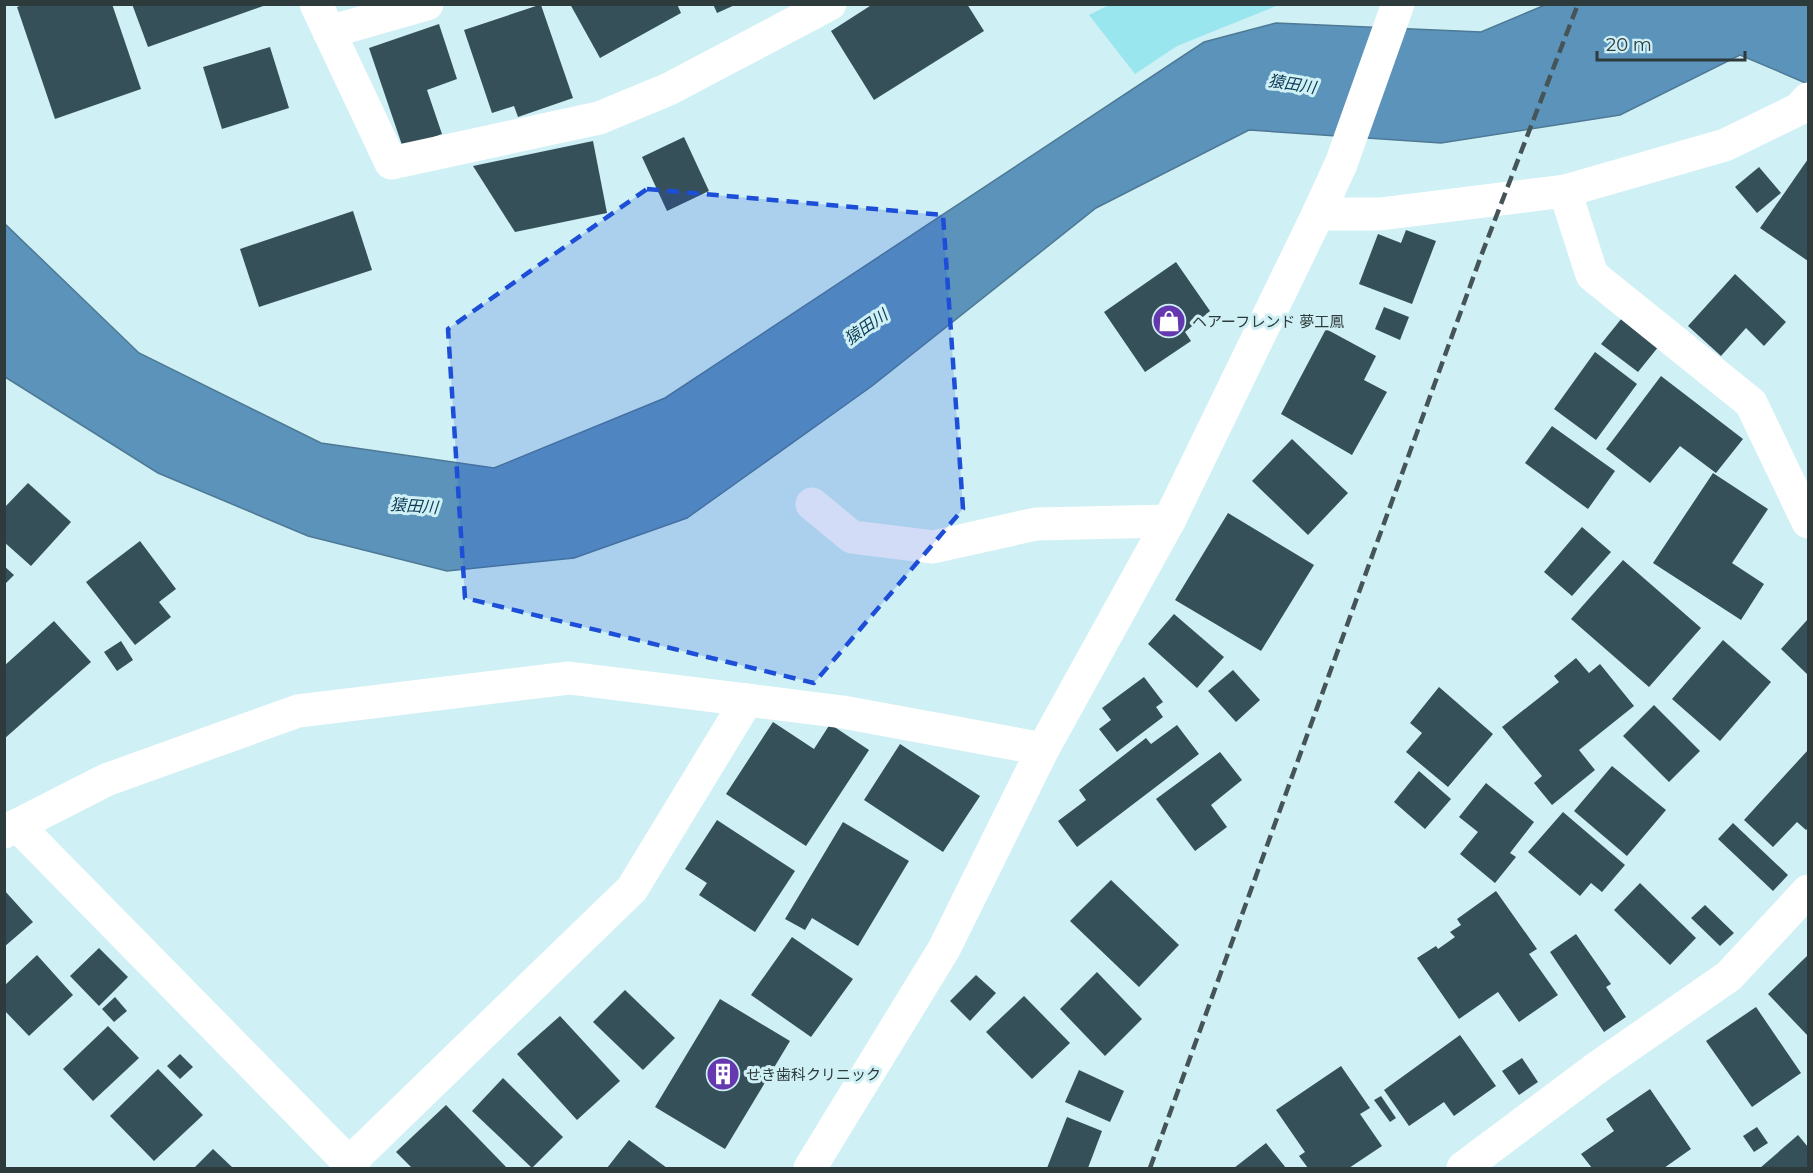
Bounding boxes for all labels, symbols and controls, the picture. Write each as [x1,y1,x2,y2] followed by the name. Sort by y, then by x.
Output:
[1597,24,1746,62] scale bar
[1606,34,1652,56] text: 20 m
[1267,71,1319,97] water label: 猿田川
[1151,303,1187,339] shop icon: ヘアーフレンド 夢工鳳
[841,304,893,349] water label: 猿田川
[1192,312,1344,331] place label: ヘアーフレンド 夢工鳳
[389,495,441,517] water label: 猿田川
[705,1056,741,1092] building icon: せき歯科クリニック
[746,1065,881,1084] place label: せき歯科クリニック

